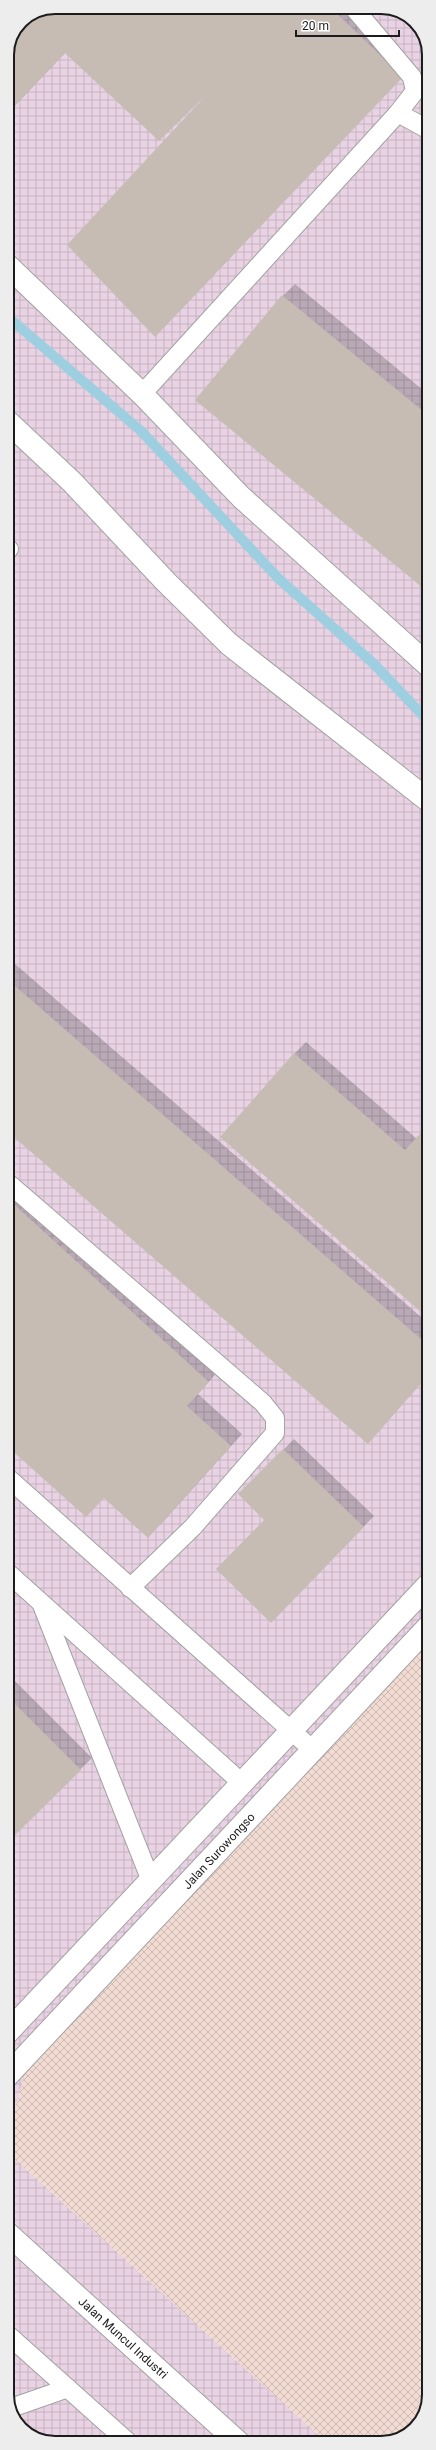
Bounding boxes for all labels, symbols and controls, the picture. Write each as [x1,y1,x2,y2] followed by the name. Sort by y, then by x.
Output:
[296,12,399,38] scale bar
[302,19,329,33] text: 20 m
[180,1810,258,1892] street label: Jalan Surowongso
[76,2294,171,2382] street label: Jalan Muncul Industri

